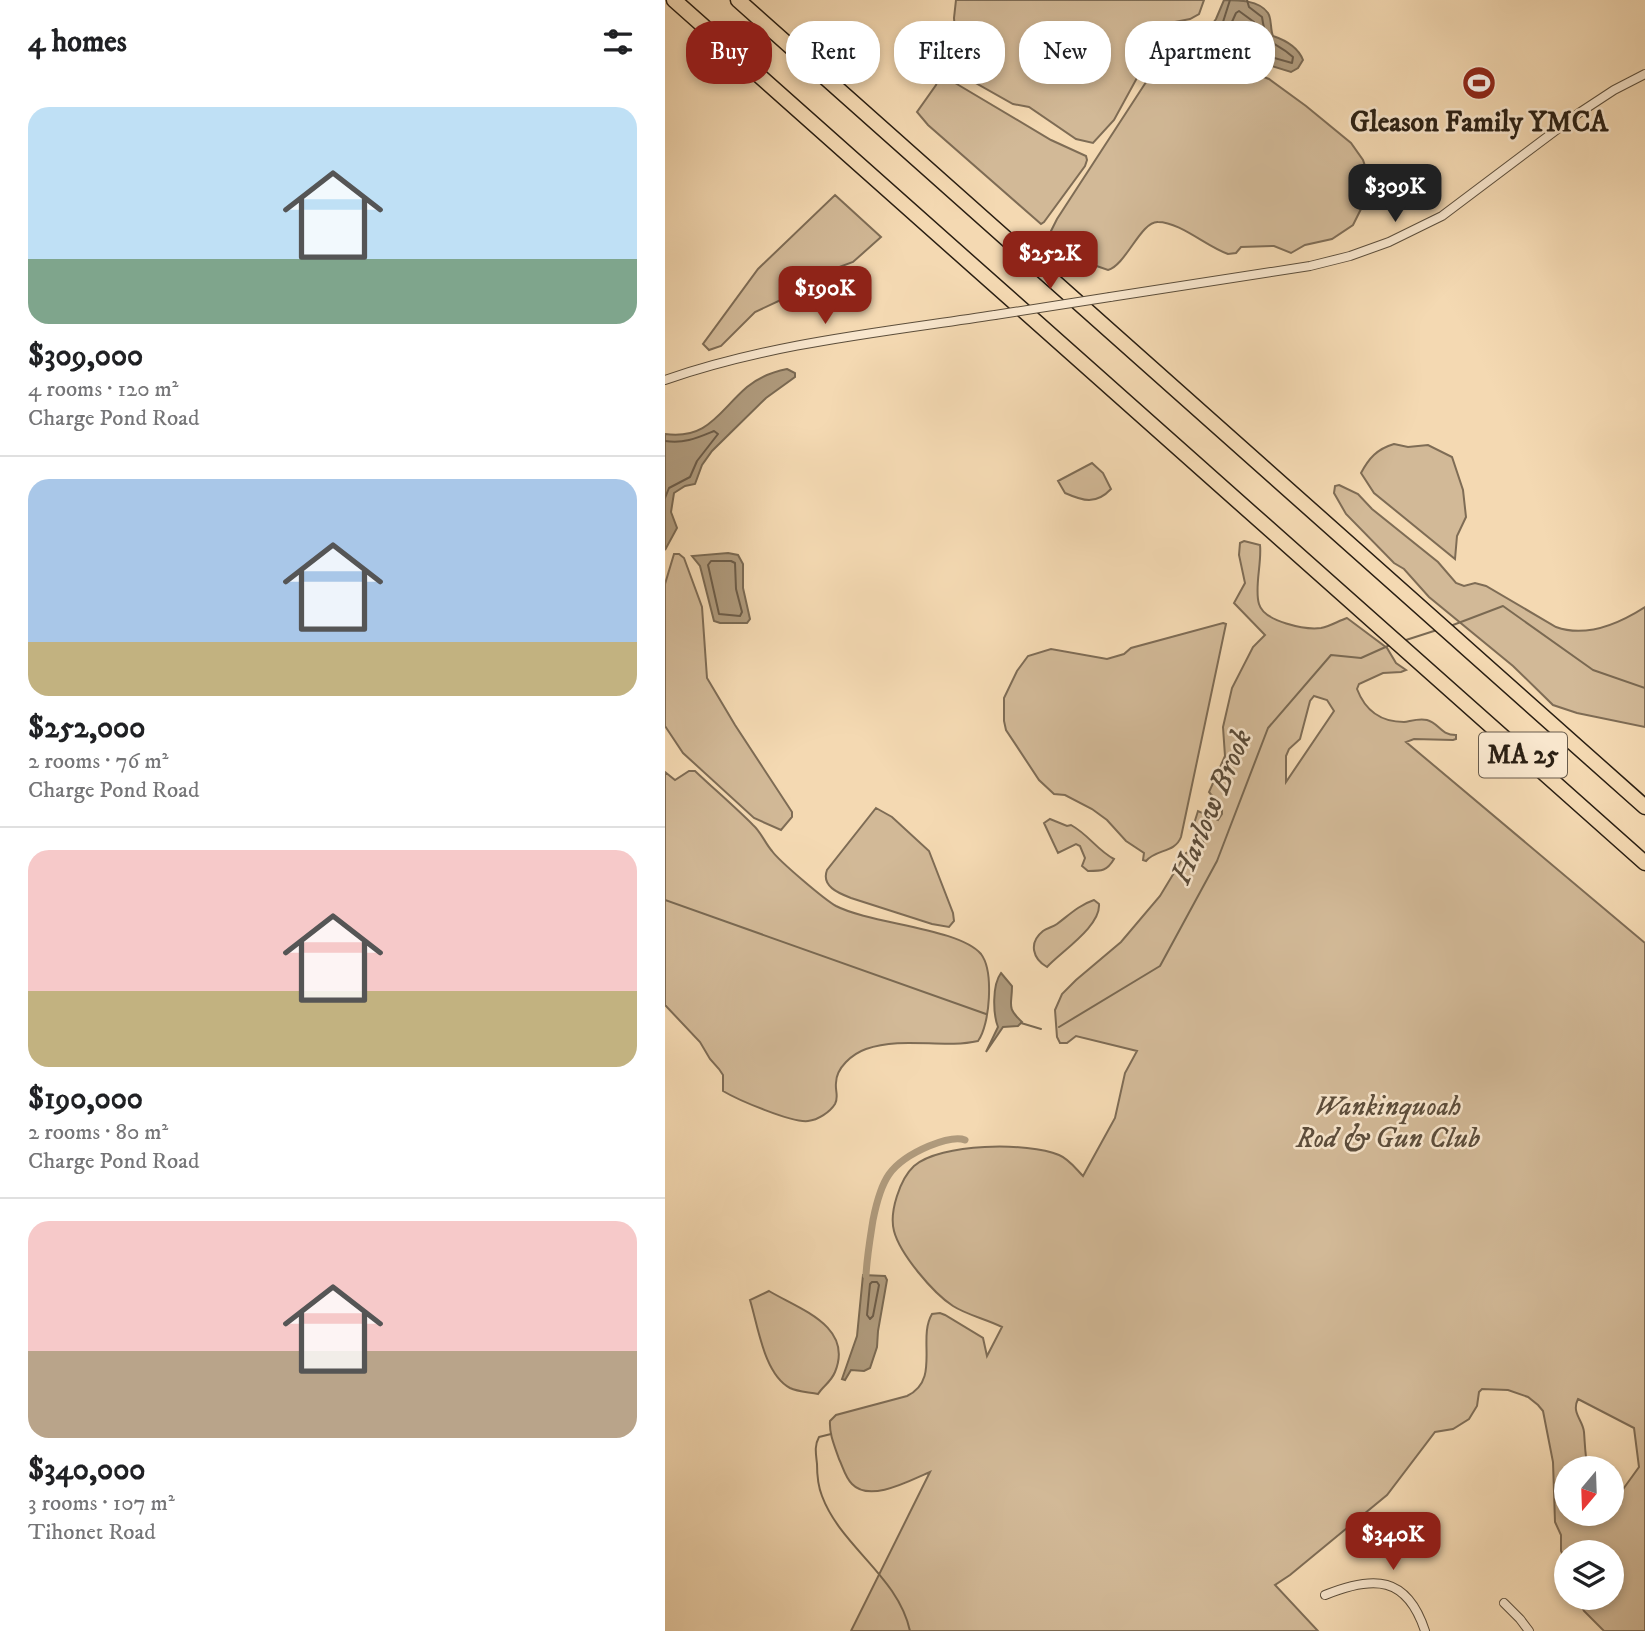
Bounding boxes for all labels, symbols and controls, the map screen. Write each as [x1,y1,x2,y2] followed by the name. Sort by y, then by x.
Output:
[686,21,772,84] chip: Buy
[786,21,880,84] chip: Rent
[894,21,1005,84] chip: Filters
[1019,21,1111,84] chip: New
[1125,21,1275,84] chip: Apartment
[599,23,637,61] icon: filters
[28,24,127,61] text: 4 homes
[1460,64,1498,102] sports icon: Gleason Family YMCA
[1350,105,1609,140] place label: Gleason Family YMCA
[270,152,396,278] icon: home
[1346,164,1444,224] pin: $309K
[1364,172,1426,201] text: $309K
[1001,232,1099,291] pin: $252K
[1019,239,1081,268] text: $252K
[776,266,874,326] pin: $190K
[795,274,855,303] text: $190K
[28,338,143,375] text: $309,000
[28,375,179,404] text: 4 rooms · 120 m²
[28,404,199,433] text: Charge Pond Road
[270,524,396,650] icon: home
[28,710,145,747] text: $252,000
[1163,724,1261,891] water label: Harlow Brook
[1479,733,1567,778] road number: MA 25
[28,747,168,776] text: 2 rooms · 76 m²
[28,776,199,805] text: Charge Pond Road
[270,895,396,1021] icon: home
[28,1081,143,1118] text: $190,000
[1295,1089,1480,1156] park label: Wankinquoah Rod & Gun Club
[28,1118,168,1147] text: 2 rooms · 80 m²
[28,1147,199,1176] text: Charge Pond Road
[270,1266,396,1392] icon: home
[28,1452,145,1489] text: $340,000
[1554,1456,1624,1526] north arrow
[1554,1456,1624,1610] map controls
[28,1489,175,1518] text: 3 rooms · 107 m²
[1344,1512,1442,1572] pin: $340K
[28,1518,156,1547] text: Tihonet Road
[1362,1520,1424,1549] text: $340K
[1554,1540,1624,1610] button: layers

